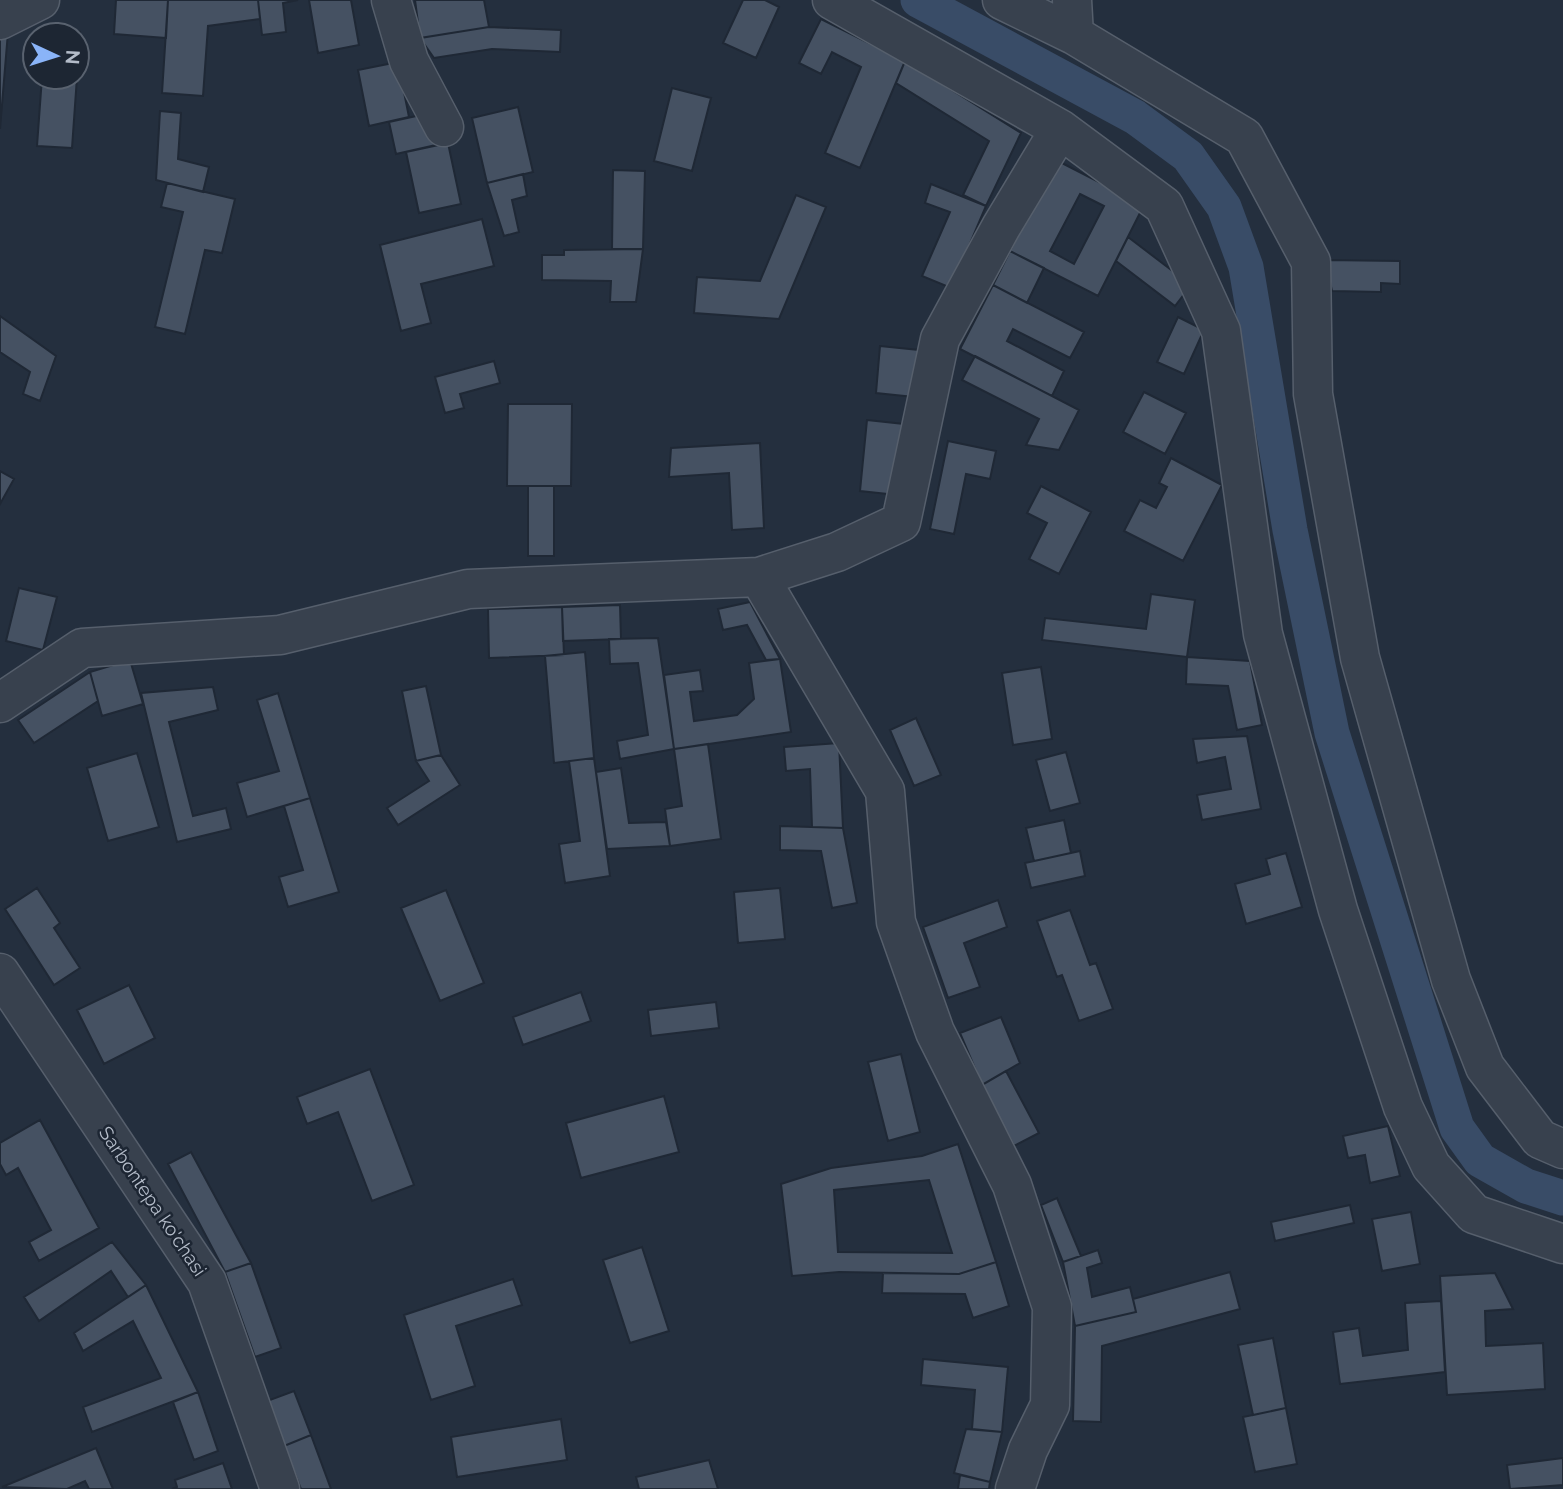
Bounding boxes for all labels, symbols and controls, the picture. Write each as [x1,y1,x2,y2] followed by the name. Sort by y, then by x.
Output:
[21,21,91,91] north arrow
[61,49,84,65] text: N
[95,1122,211,1280] street label: Sarbontepa ko'chasi

